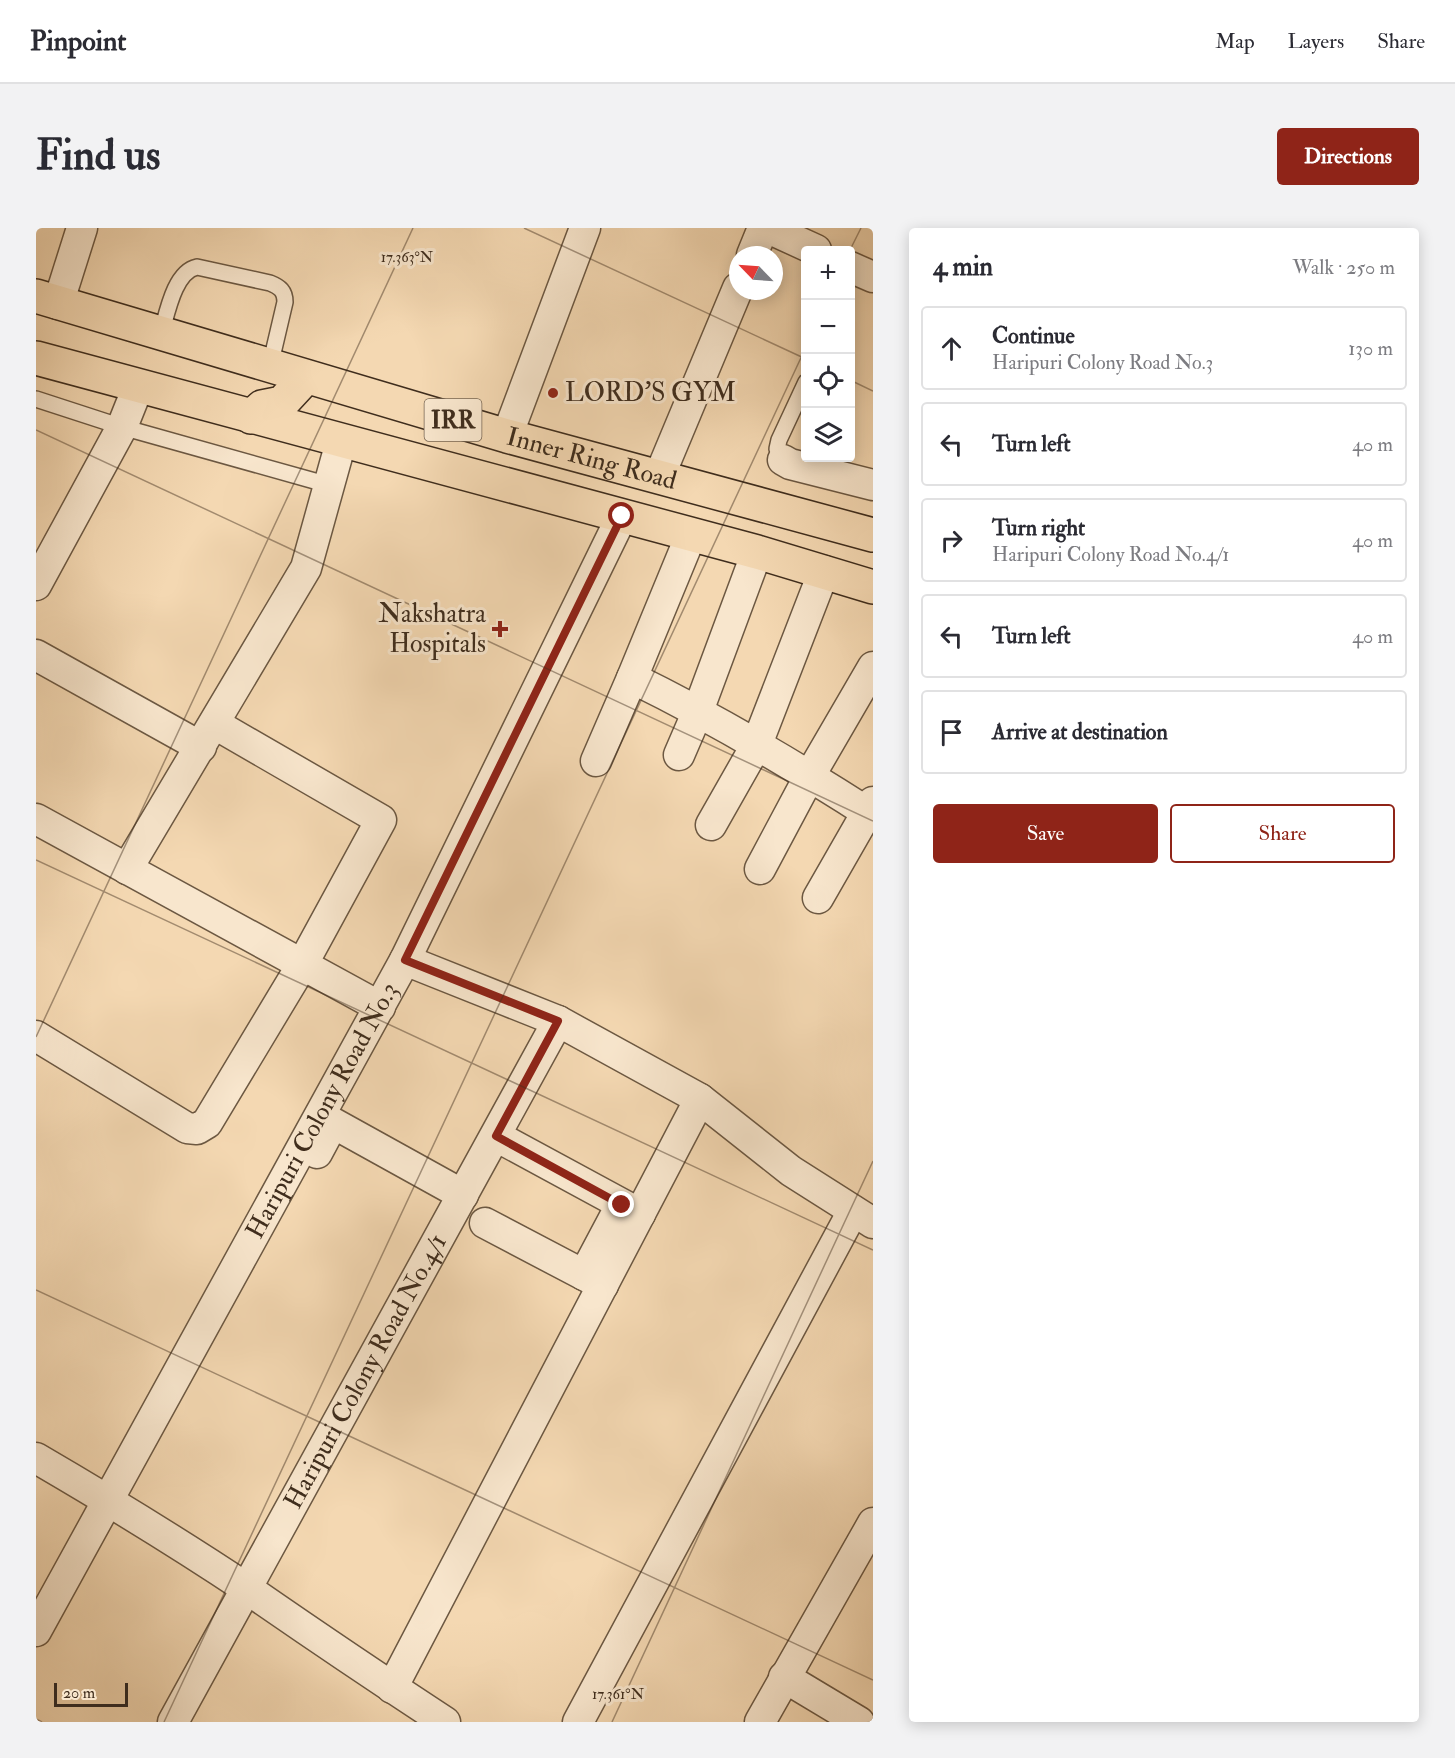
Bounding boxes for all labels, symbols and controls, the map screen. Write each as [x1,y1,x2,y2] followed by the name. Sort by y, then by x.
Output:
[30,24,126,59] text: Pinpoint
[1215,28,1255,55] text: Map
[1288,28,1344,55] text: Layers
[1377,28,1425,55] text: Share
[1277,128,1419,185] button: Directions
[36,130,160,182] text: Find us
[729,246,783,300] north arrow
[801,246,855,462] map controls
[801,246,855,300] button: +
[381,248,434,267] text: 17.363°N
[933,251,993,283] text: 4 min
[1292,255,1395,280] text: Walk · 250 m
[801,300,855,354] button: −
[992,322,1075,350] text: Continue
[935,332,968,365] icon: ahead
[1348,336,1393,361] text: 130 m
[992,350,1213,375] text: Haripuri Colony Road No.3
[801,354,855,408] button: locate
[565,377,736,409] place label: LORD'S GYM
[546,386,560,400] marker: LORD'S GYM
[424,399,482,441] road number: IRR
[801,408,855,462] button: layers
[503,421,680,497] street label: Inner Ring Road
[935,428,968,461] icon: left
[992,430,1071,458] text: Turn left
[1352,432,1393,457] text: 40 m
[608,502,634,528] route start
[992,514,1085,542] text: Turn right
[935,524,968,557] icon: right
[1352,528,1393,553] text: 40 m
[992,542,1229,567] text: Haripuri Colony Road No.4/1
[378,598,486,661] place label: Nakshatra Hospitals
[491,620,509,638] marker: Nakshatra Hospitals
[935,620,968,653] icon: left
[992,622,1071,650] text: Turn left
[1352,624,1393,649] text: 40 m
[935,716,968,749] icon: arrive
[992,718,1168,746] text: Arrive at destination
[933,804,1158,863] button: Save
[1170,804,1395,863] button: Share
[239,977,406,1244] street label: Haripuri Colony Road No.3
[608,1191,634,1217] route end
[277,1228,454,1514] street label: Haripuri Colony Road No.4/1
[54,1680,128,1708] scale bar
[63,1683,95,1703] text: 20 m
[592,1685,645,1704] text: 17.361°N

